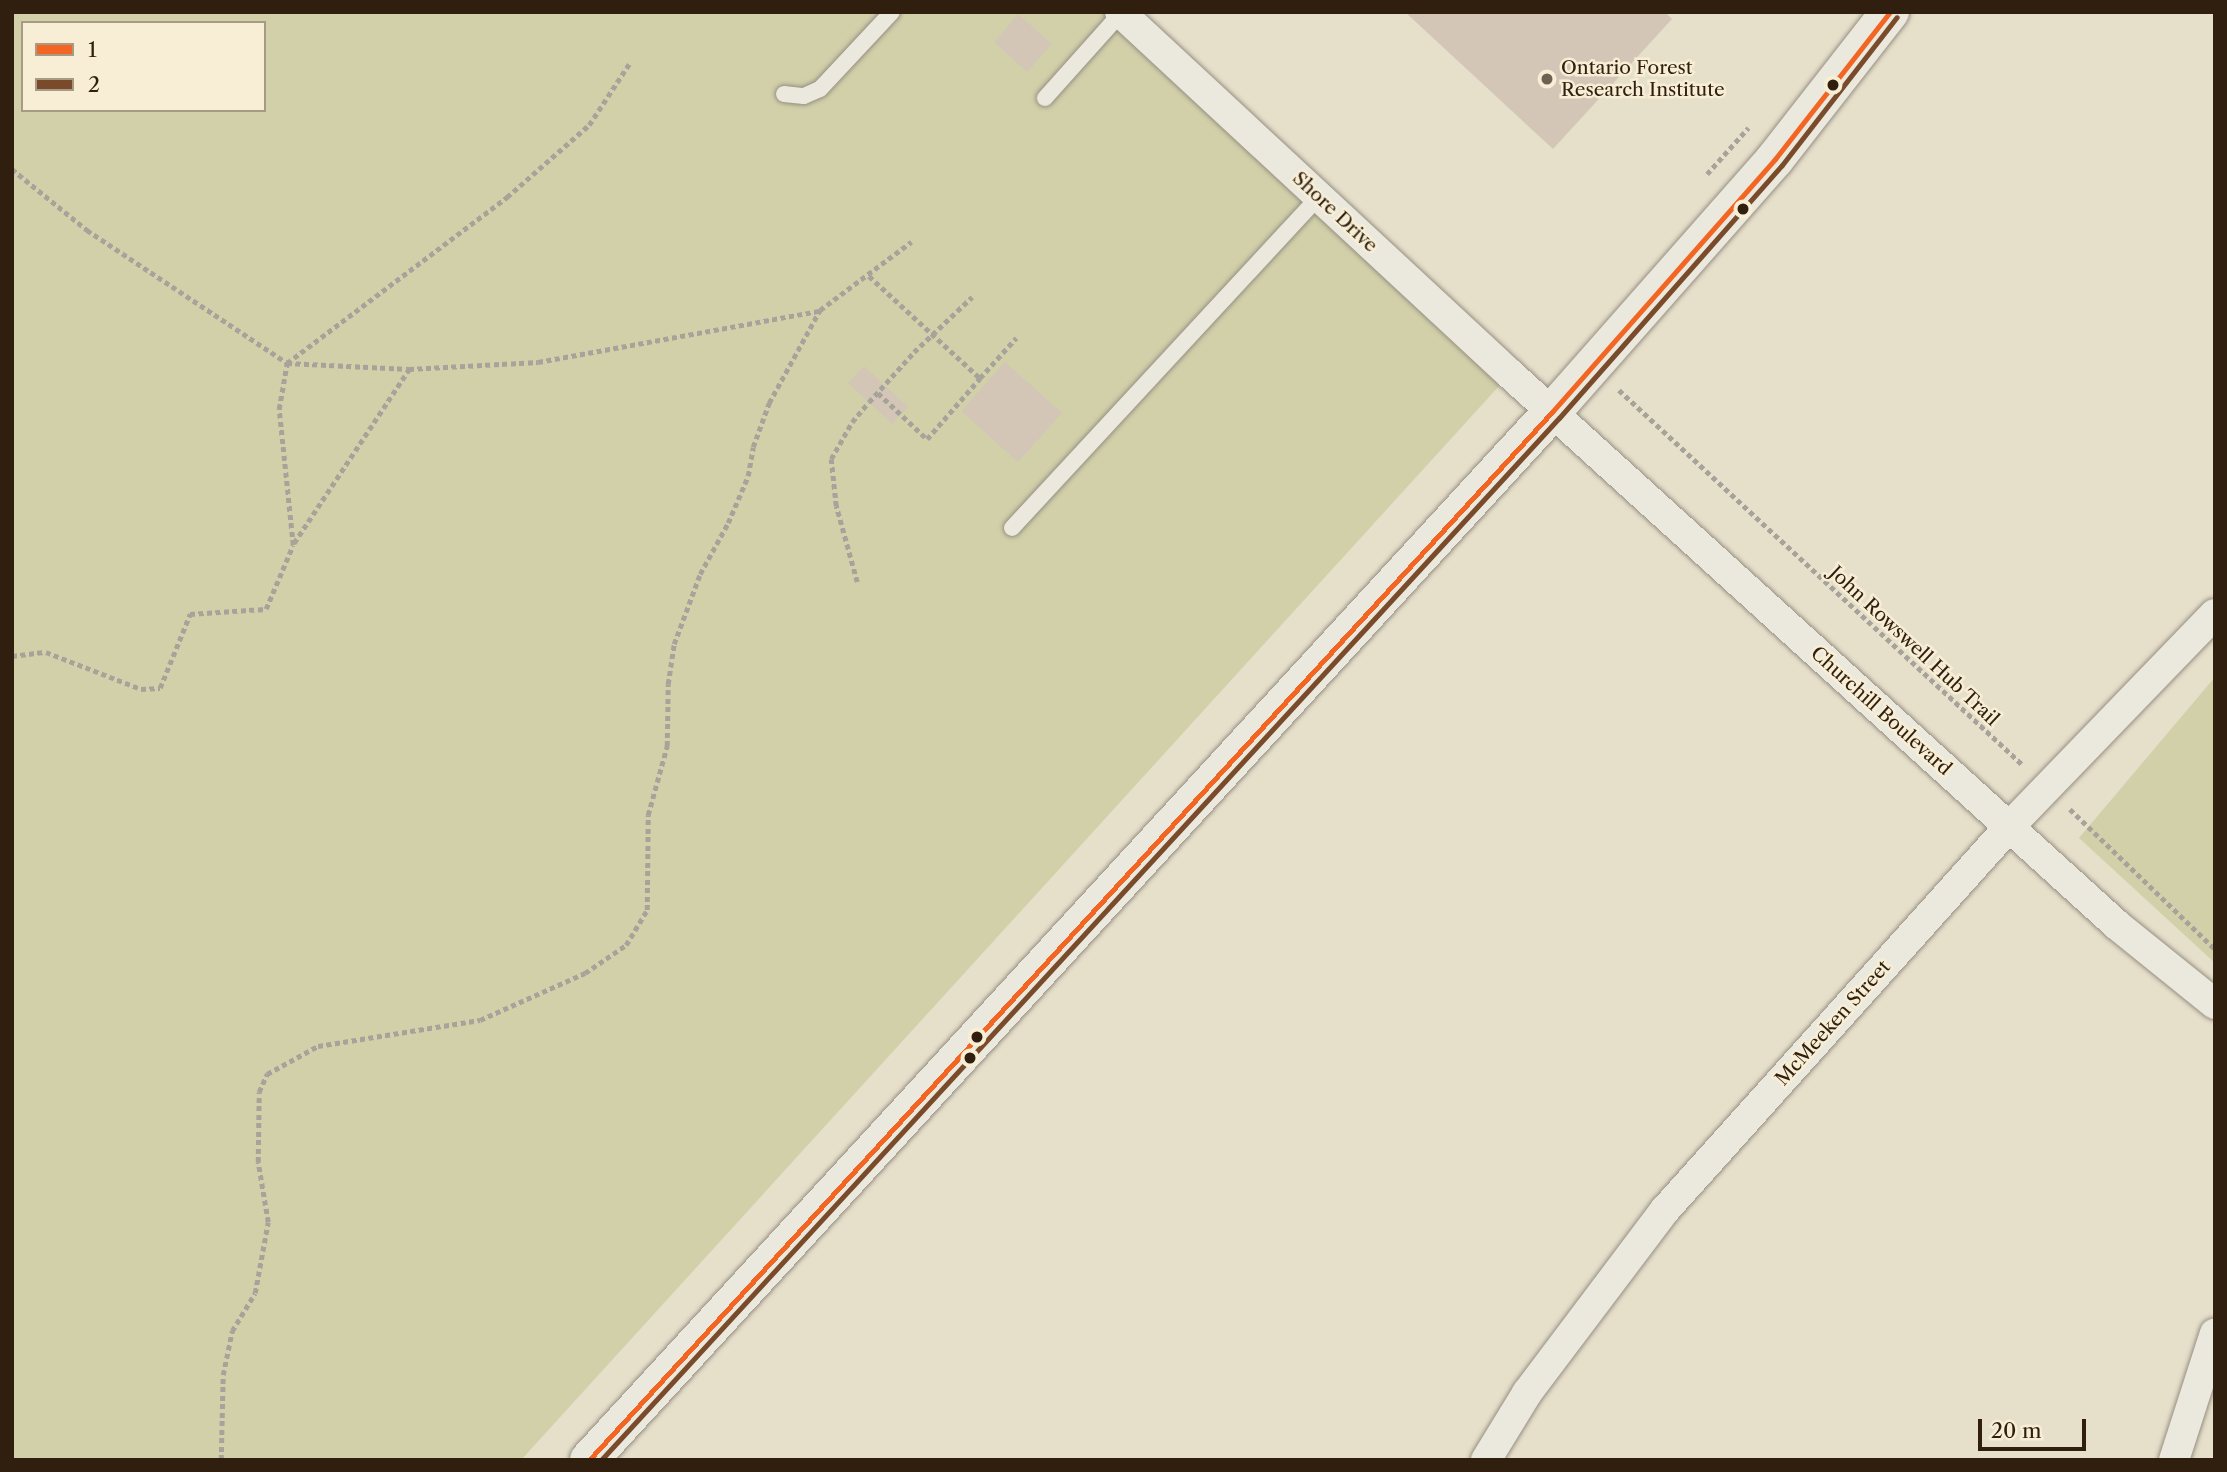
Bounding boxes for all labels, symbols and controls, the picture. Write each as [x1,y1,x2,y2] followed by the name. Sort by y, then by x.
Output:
[21,21,266,112] legend
[88,37,97,62] text: 1
[1561,57,1725,101] place label: Ontario Forest Research Institute
[1539,71,1555,87] marker: Ontario Forest Research Institute
[88,72,100,97] text: 2
[1826,78,1840,92] unlabelled marker
[1288,167,1382,257] street label: Shore Drive
[1736,202,1750,216] unlabelled marker
[1824,561,2004,731] street label: John Rowswell Hub Trail
[1806,642,1956,780] street label: Churchill Boulevard
[1771,956,1895,1090] street label: McMeeken Street
[970,1030,984,1044] unlabelled marker
[963,1051,977,1065] unlabelled marker
[1982,1406,2090,1450] scale bar
[1991,1418,2042,1443] text: 20 m

